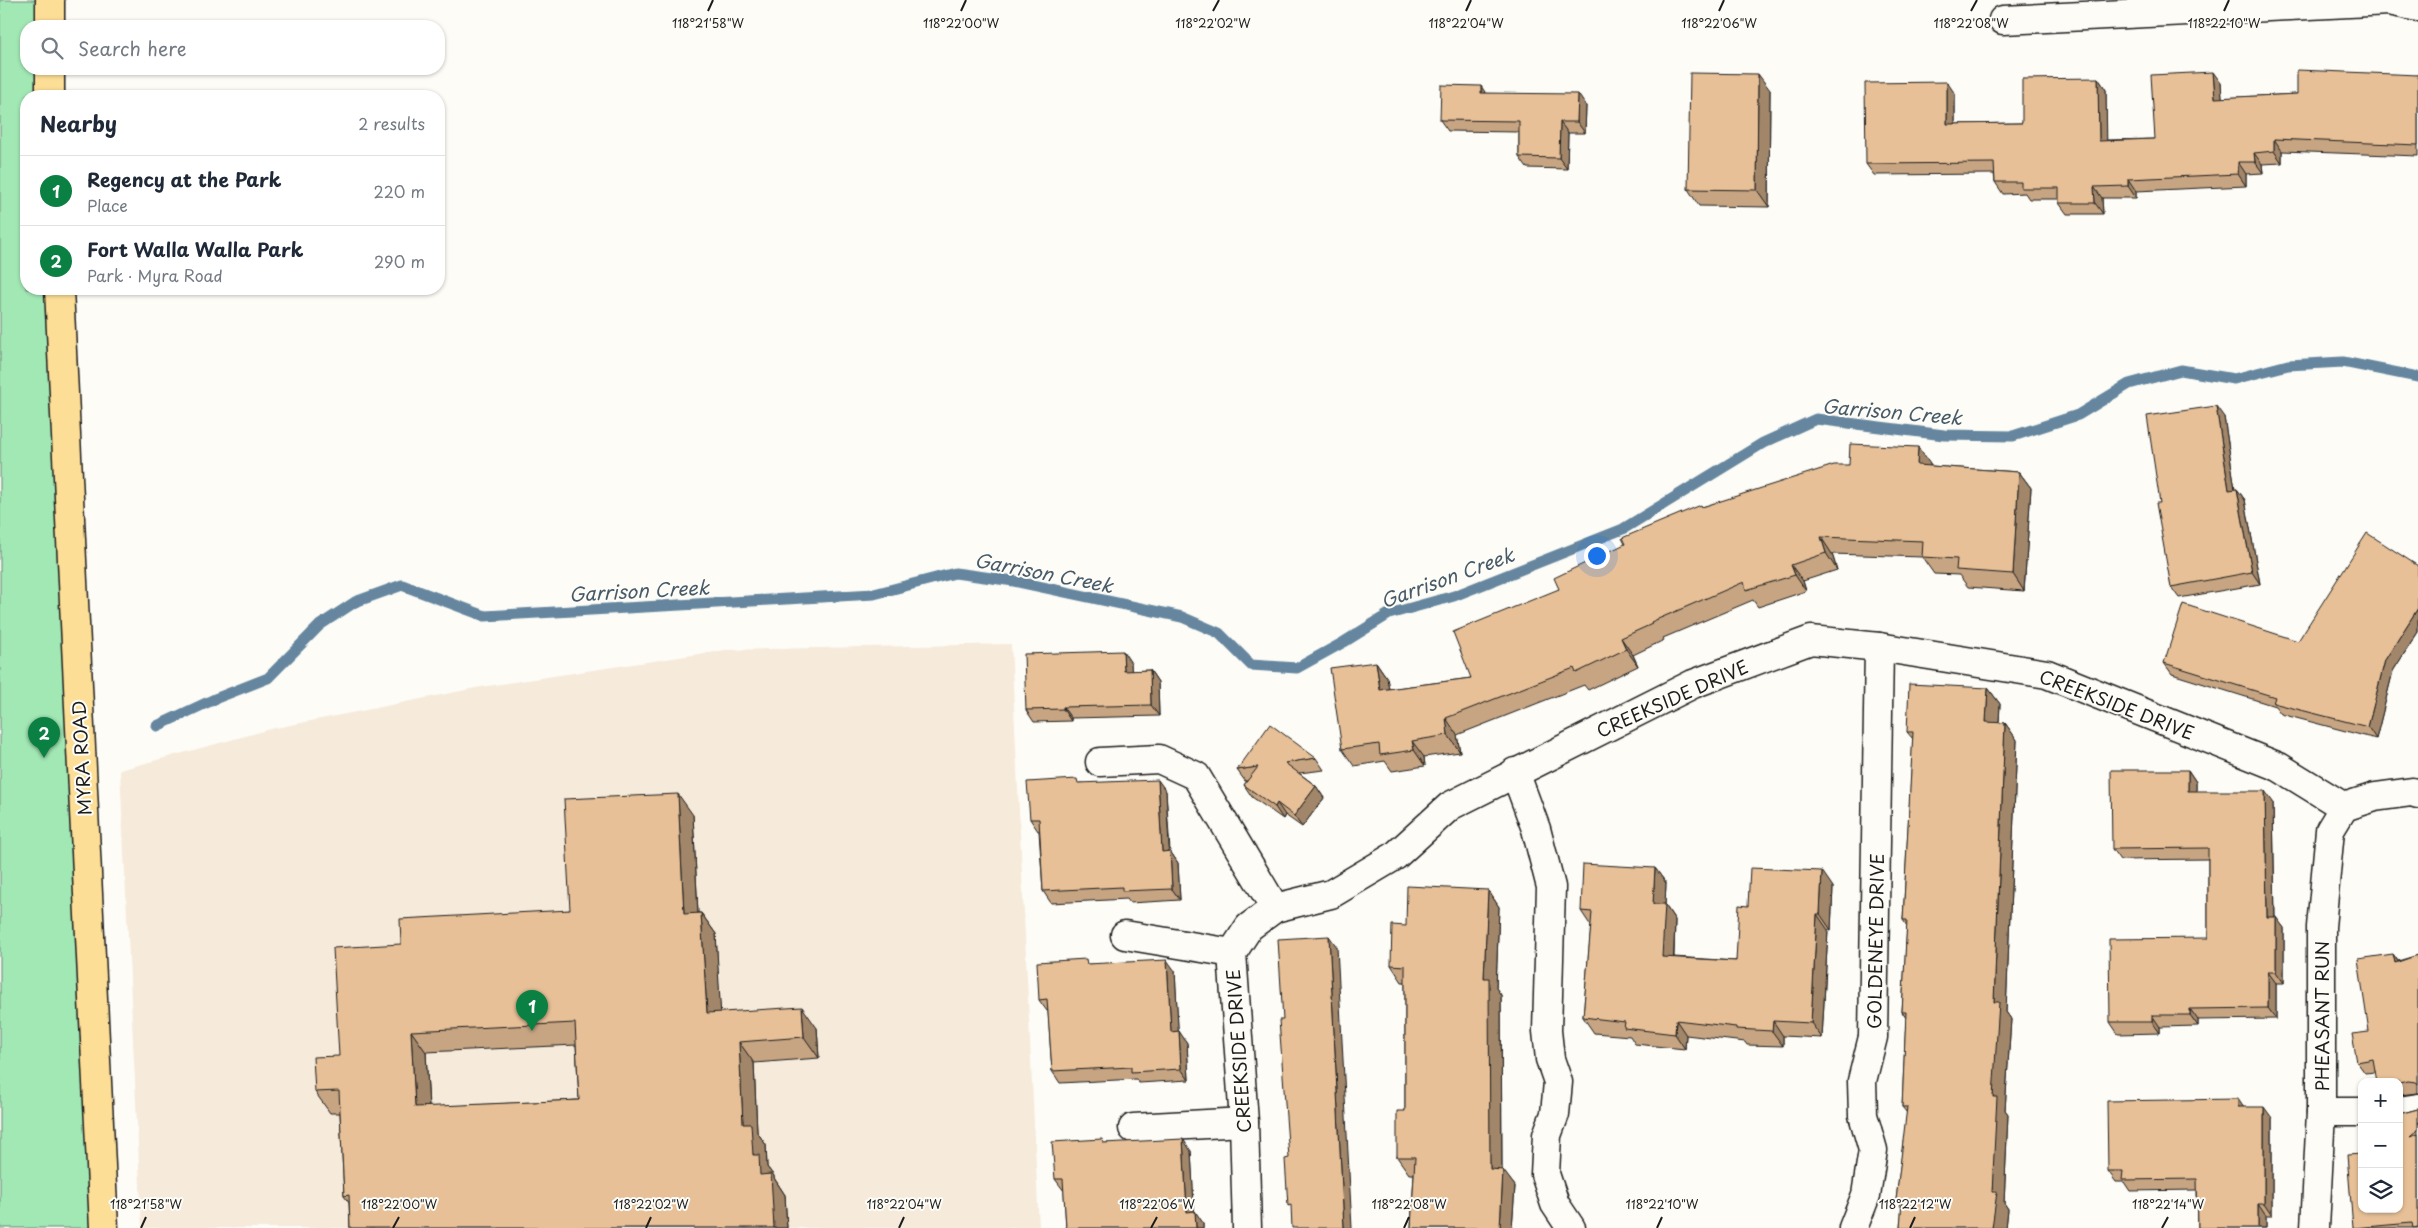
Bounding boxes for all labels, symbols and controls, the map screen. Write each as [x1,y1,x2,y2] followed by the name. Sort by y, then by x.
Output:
[672,14,745,32] text: 118°21'58"W
[923,14,1000,32] text: 118°22'00"W
[1175,14,1251,32] text: 118°22'02"W
[1428,14,1504,32] text: 118°22'04"W
[1681,14,1757,32] text: 118°22'06"W
[1934,14,2009,32] text: 118°22'08"W
[2188,14,2261,32] text: 118°22'10"W
[20,20,445,75] search box
[38,34,66,62] icon: search
[78,34,187,62] text: Search here
[40,107,117,139] text: Nearby
[358,111,425,135] text: 2 results
[87,165,281,193] text: Regency at the Park
[52,179,60,203] text: 1
[374,179,425,203] text: 220 m
[87,193,128,217] text: Place
[87,235,303,263] text: Fort Walla Walla Park
[50,249,62,273] text: 2
[374,249,425,273] text: 290 m
[87,263,223,287] text: Park · Myra Road
[1821,391,1965,431] water label: Garrison Creek
[1376,539,1519,614] water label: Garrison Creek
[1584,543,1610,569] your location
[972,545,1117,599] water label: Garrison Creek
[568,572,711,608] water label: Garrison Creek
[1592,652,1752,744] street label: CREEKSIDE DRIVE
[2036,662,2198,746] street label: CREEKSIDE DRIVE
[65,700,97,816] street label: MYRA ROAD
[28,717,60,758] pin: 2
[1860,853,1890,1029] street label: GOLDENEYE DRIVE
[2308,941,2335,1091] street label: PHEASANT RUN
[1219,968,1257,1134] street label: CREEKSIDE DRIVE
[516,990,548,1031] pin: 1
[2358,1078,2403,1213] map controls
[2358,1078,2403,1123] button: +
[2358,1123,2403,1168] button: −
[2358,1168,2403,1213] button: layers
[110,1195,183,1213] text: 118°21'58"W
[361,1195,438,1213] text: 118°22'00"W
[613,1195,689,1213] text: 118°22'02"W
[866,1195,942,1213] text: 118°22'04"W
[1119,1195,1195,1213] text: 118°22'06"W
[1372,1195,1447,1213] text: 118°22'08"W
[1626,1195,1699,1213] text: 118°22'10"W
[1879,1195,1952,1213] text: 118°22'12"W
[2132,1195,2205,1213] text: 118°22'14"W

